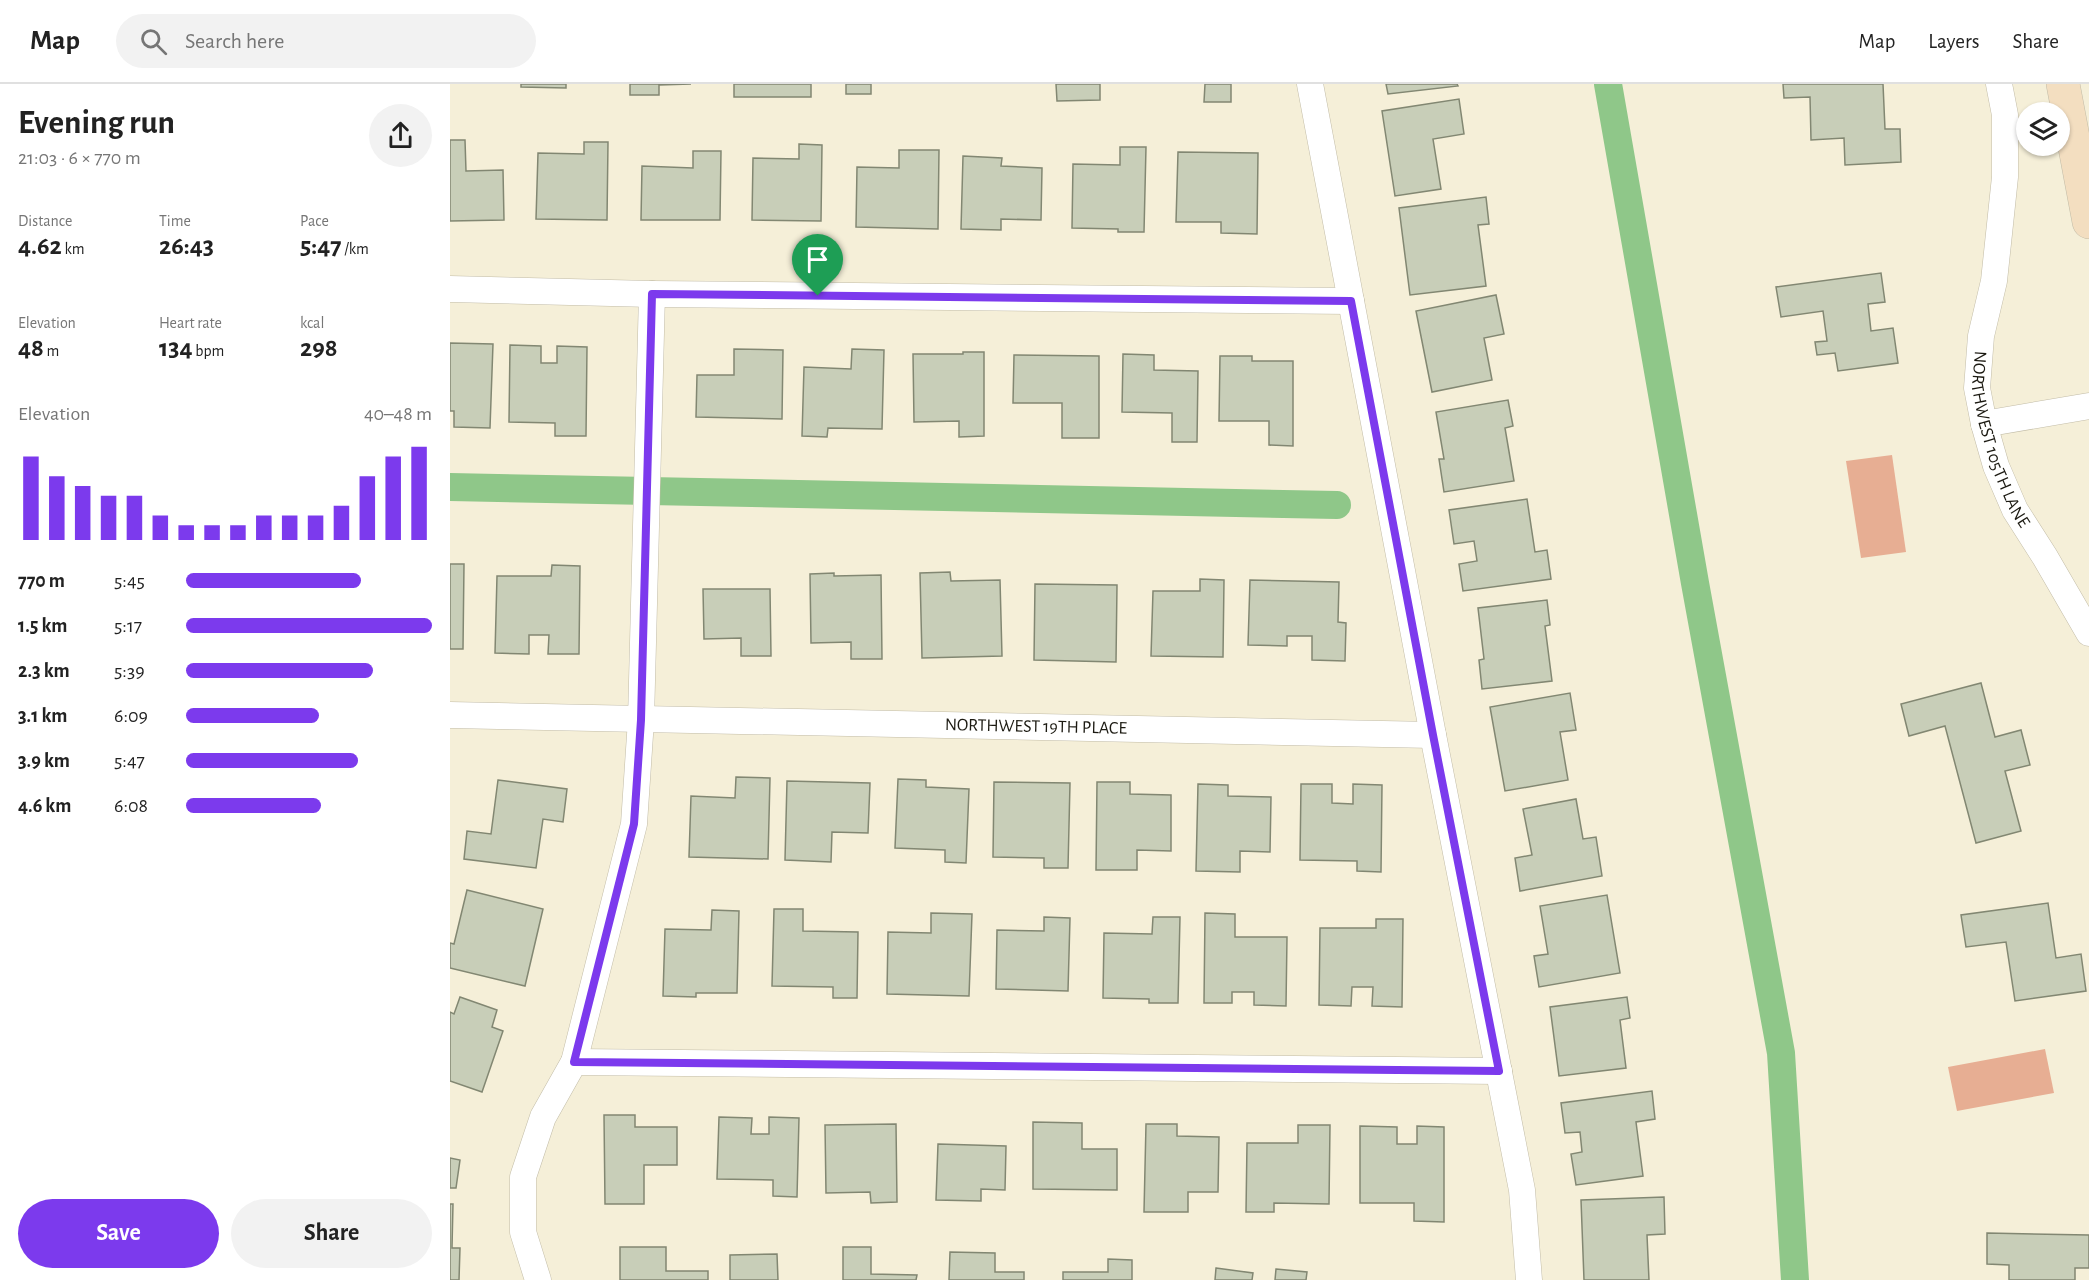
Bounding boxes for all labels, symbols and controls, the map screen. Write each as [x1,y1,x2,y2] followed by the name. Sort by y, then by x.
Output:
[116,14,536,68] search box
[137,25,170,58] icon: search
[30,27,80,55] text: Map
[185,30,284,52] text: Search here
[1859,31,1895,52] text: Map
[1928,31,1979,52] text: Layers
[2012,31,2059,52] text: Share
[2016,102,2070,156] map controls
[2016,102,2070,156] button: layers
[369,104,432,167] button: share
[18,107,175,140] text: Evening run
[18,148,141,168] text: 21:03 · 6 × 770 m
[18,213,72,229] text: Distance
[159,213,191,229] text: Time
[300,213,329,229] text: Pace
[18,233,62,259] text: 4.62
[159,233,214,259] text: 26:43
[300,233,342,259] text: 5:47
[792,234,843,296] pin
[62,241,85,257] text: km
[342,241,369,257] text: /km
[801,243,834,276] icon: arrive
[18,315,76,331] text: Elevation
[159,315,222,331] text: Heart rate
[300,315,324,331] text: kcal
[18,335,44,361] text: 48
[159,335,193,361] text: 134
[300,335,338,361] text: 298
[44,343,59,359] text: m
[193,343,224,359] text: bpm
[1967,350,2033,531] street label: NORTHWEST 105TH LANE
[18,404,90,424] text: Elevation
[364,404,432,424] text: 40–48 m
[18,571,65,591] text: 770 m
[114,571,145,591] text: 5:45
[18,616,67,636] text: 1.5 km
[114,616,142,636] text: 5:17
[18,661,70,681] text: 2.3 km
[114,661,145,681] text: 5:39
[18,706,67,726] text: 3.1 km
[114,706,148,726] text: 6:09
[945,716,1128,738] street label: NORTHWEST 19TH PLACE
[18,751,70,771] text: 3.9 km
[114,751,145,771] text: 5:47
[18,796,71,816] text: 4.6 km
[114,796,148,816] text: 6:08
[18,1199,219,1268] button: Save
[231,1199,432,1268] button: Share

